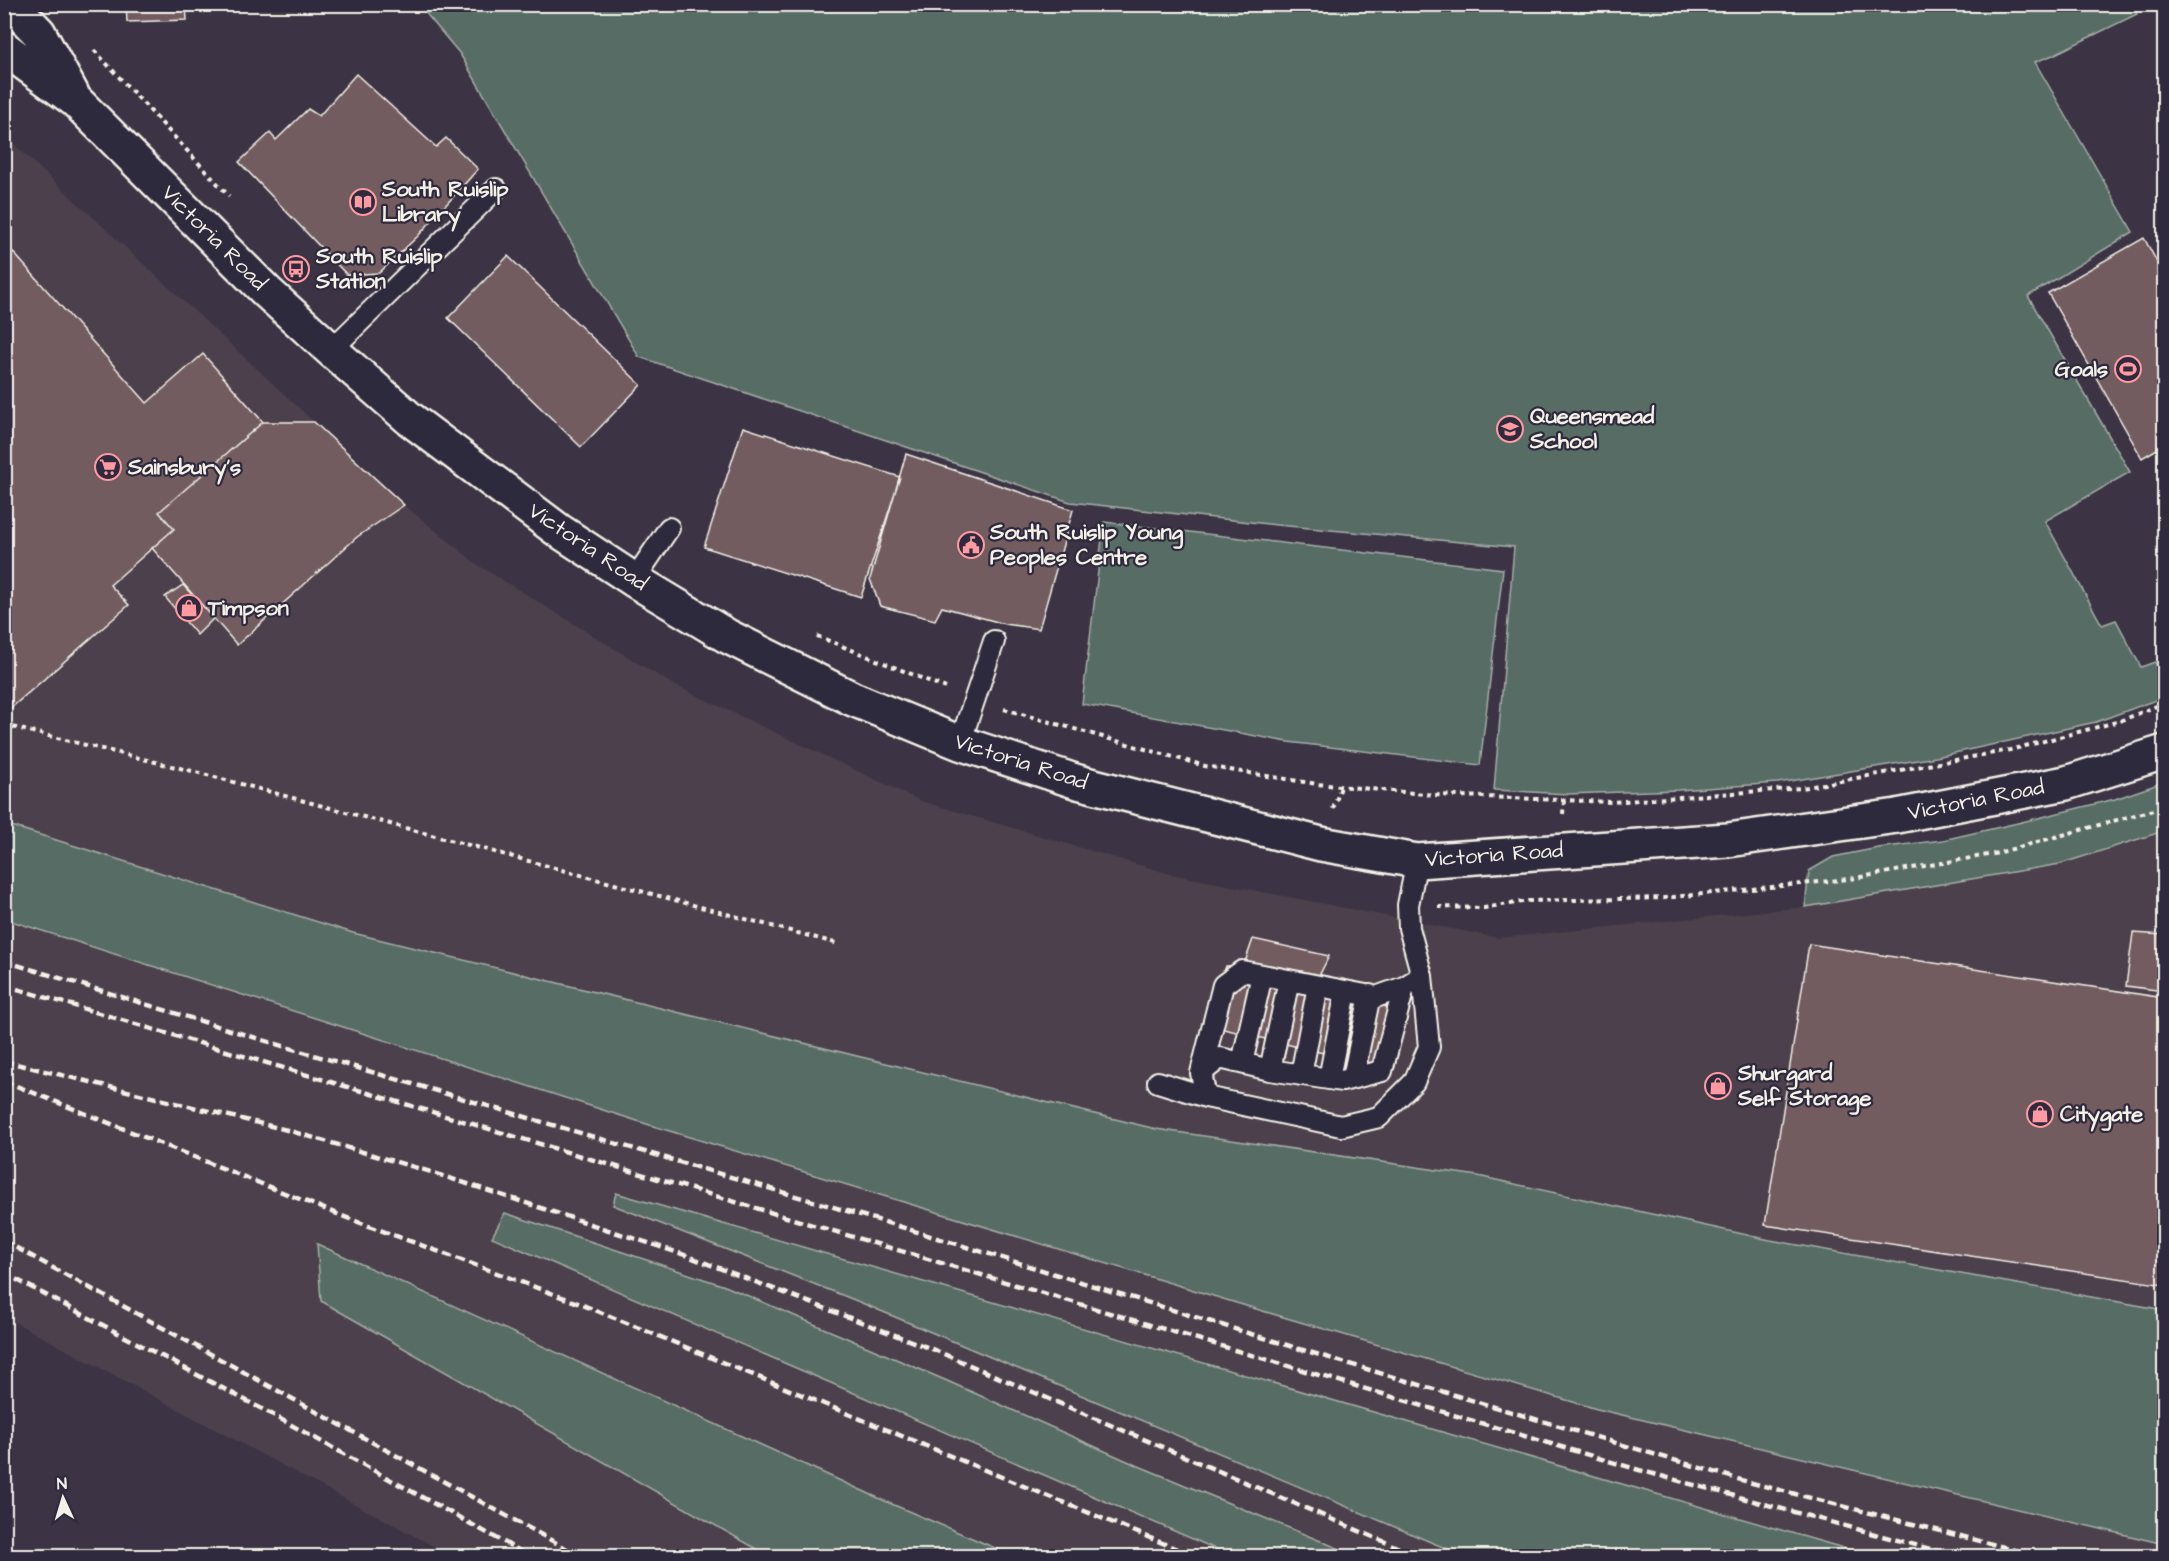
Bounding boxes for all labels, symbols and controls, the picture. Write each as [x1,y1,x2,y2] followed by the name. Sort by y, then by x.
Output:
[381,174,509,232] place label: South Ruislip Library
[154,178,274,298] street label: Victoria Road
[348,187,378,217] library icon: South Ruislip Library
[315,241,443,297] place label: South Ruislip Station
[281,254,311,284] bus stop icon: South Ruislip Station
[2055,354,2108,385] place label: Goals
[2113,354,2143,384] sports icon: Goals
[1529,401,1655,457] place label: Queensmead School
[1495,414,1525,444] school or university icon: Queensmead School
[93,452,123,482] supermarket icon: Sainsbury's
[127,452,241,485] place label: Sainsbury's
[522,495,654,599] street label: Victoria Road
[989,517,1184,573] place label: South Ruislip Young Peoples Centre
[956,530,986,560] public building icon: South Ruislip Young Peoples Centre
[174,593,204,623] shop icon: Timpson
[207,593,289,624] place label: Timpson
[950,726,1092,798] street label: Victoria Road
[1905,772,2047,828] street label: Victoria Road
[1424,835,1564,875] street label: Victoria Road
[1737,1058,1871,1115] place label: Shurgard Self Storage
[1703,1071,1733,1101] shop icon: Shurgard Self Storage
[2025,1099,2055,1129] shop icon: Citygate
[2060,1099,2143,1132] place label: Citygate
[33,1468,93,1528] north arrow
[56,1473,68,1495] text: N

